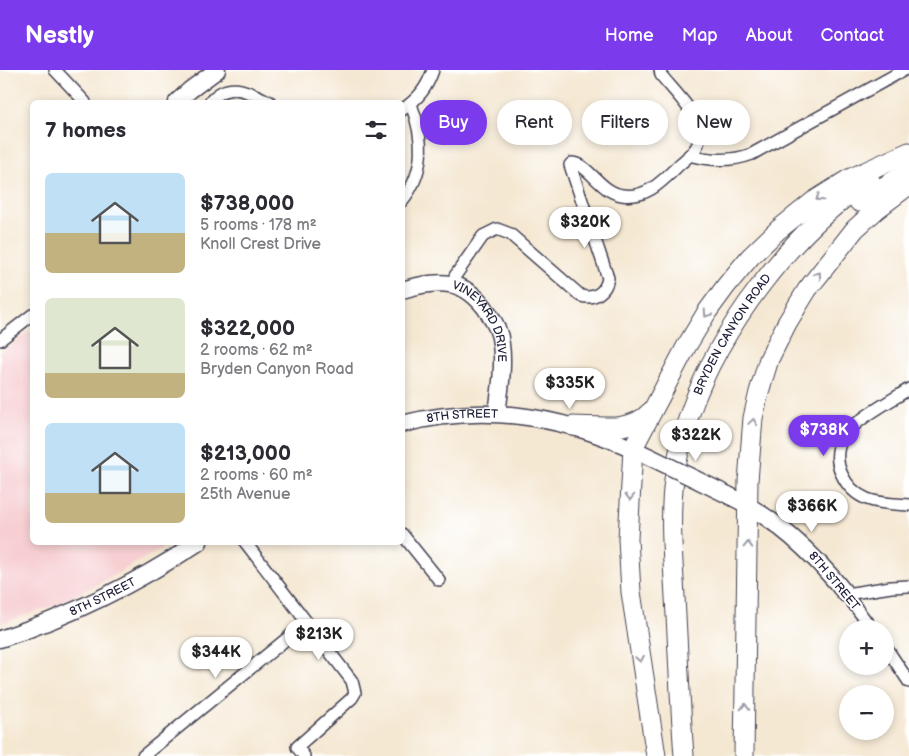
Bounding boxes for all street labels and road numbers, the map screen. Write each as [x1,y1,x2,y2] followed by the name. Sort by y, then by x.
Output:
[690,271,774,397] street label: BRYDEN CANYON ROAD
[451,277,510,362] street label: VINEYARD DRIVE
[425,406,499,426] street label: 8TH STREET
[805,549,863,614] street label: 8TH STREET
[67,574,139,619] street label: 8TH STREET

